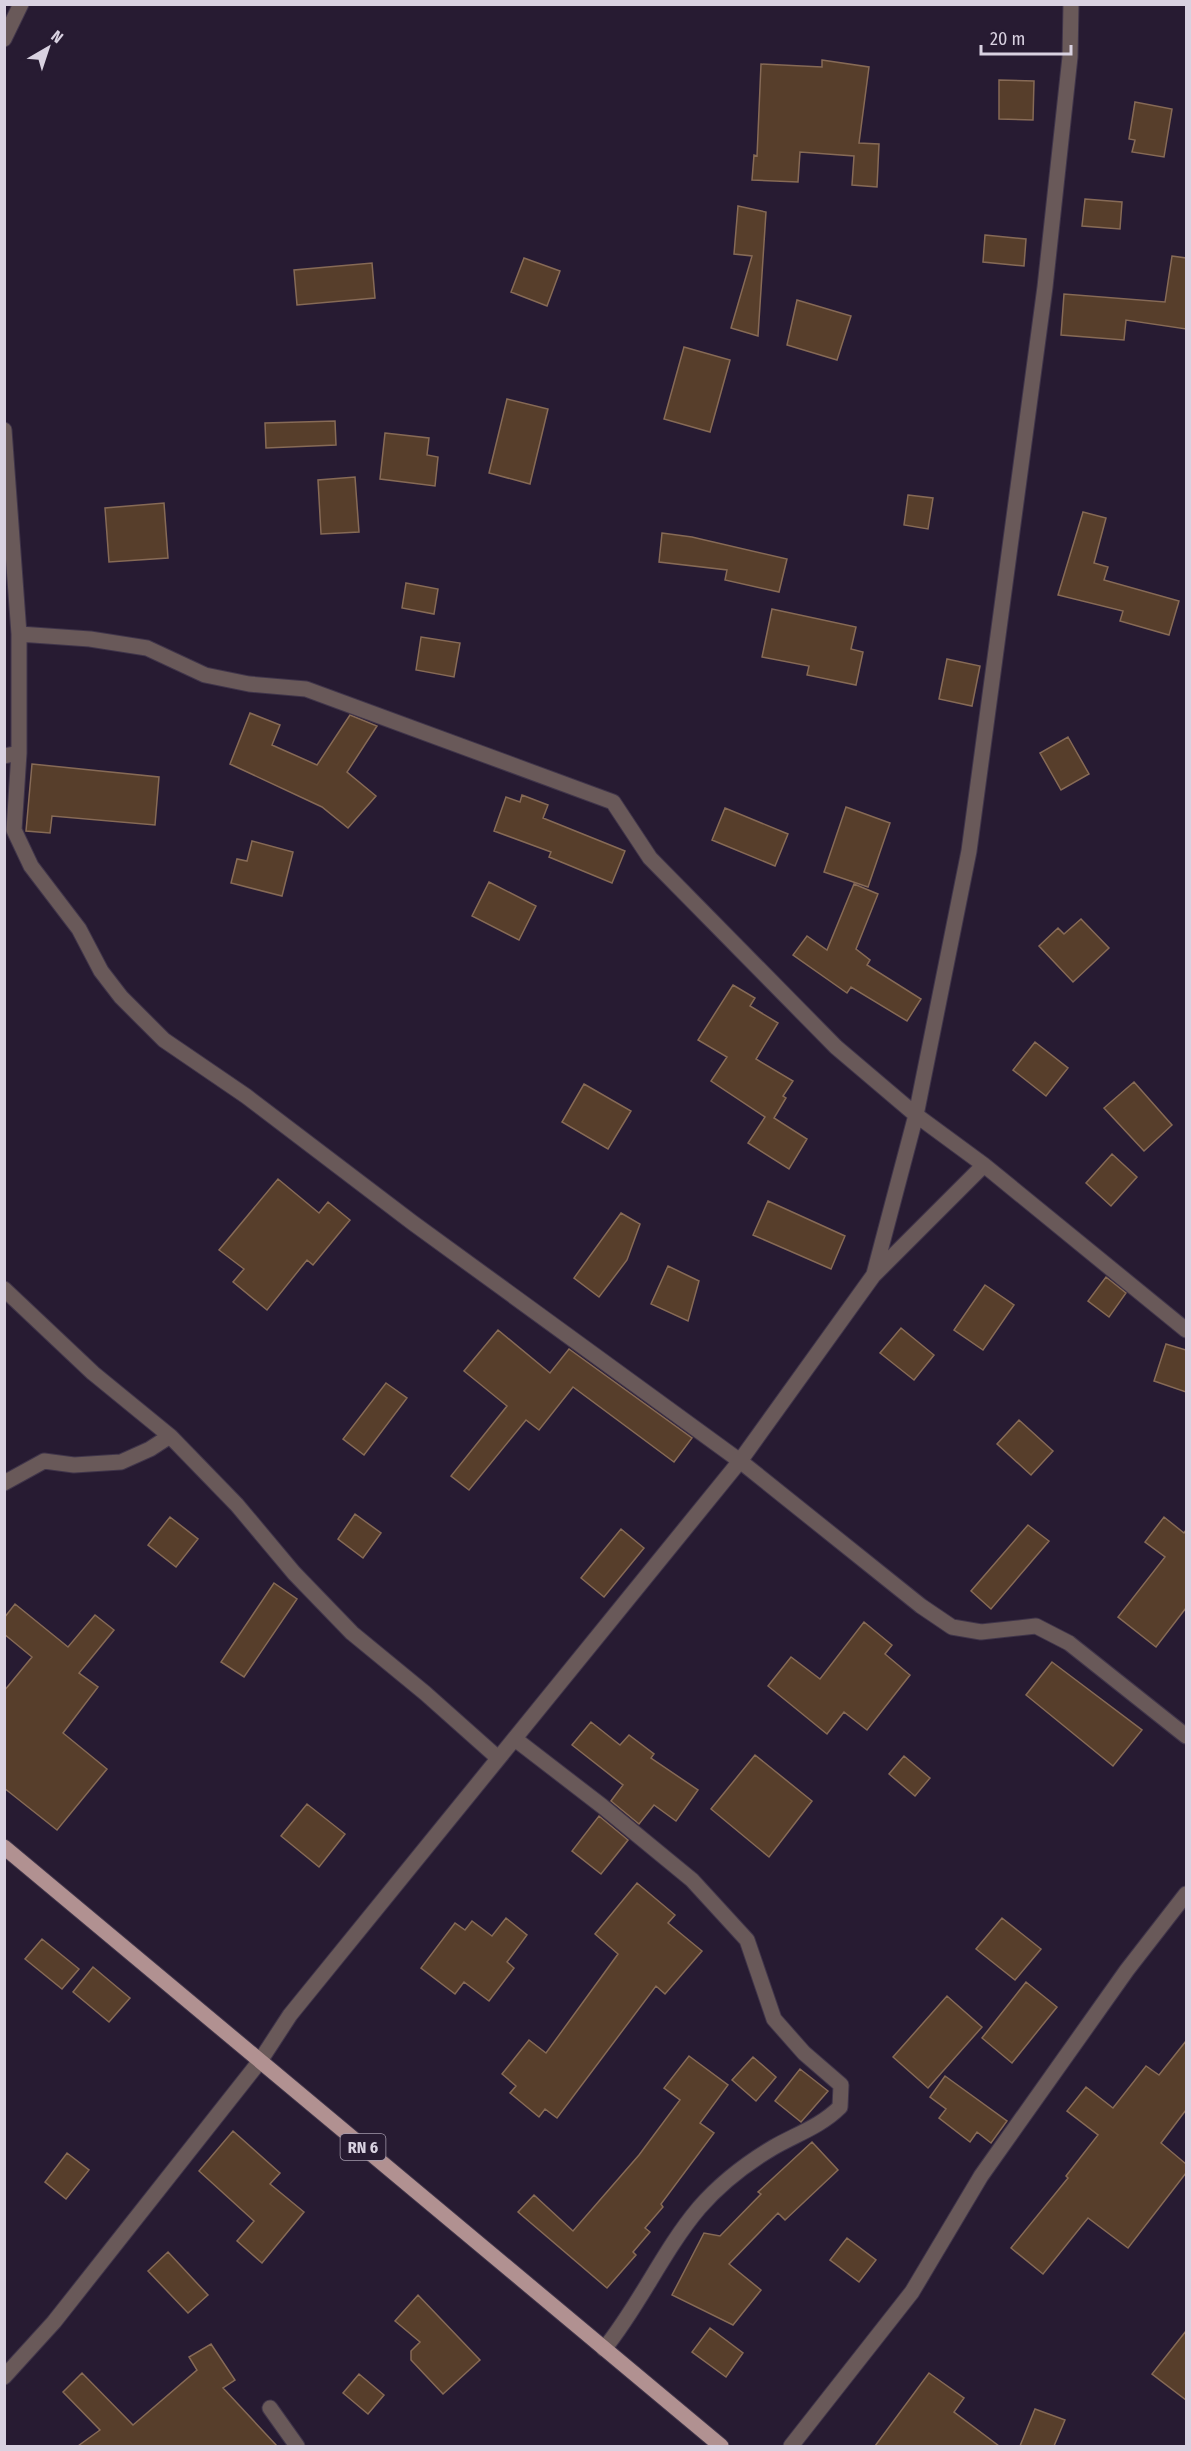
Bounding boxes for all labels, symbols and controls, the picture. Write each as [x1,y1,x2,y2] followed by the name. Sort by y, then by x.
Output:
[18,18,78,78] north arrow
[981,18,1071,56] scale bar
[47,26,67,47] text: N
[990,28,1025,50] text: 20 m
[340,2134,386,2160] road number: RN 6

